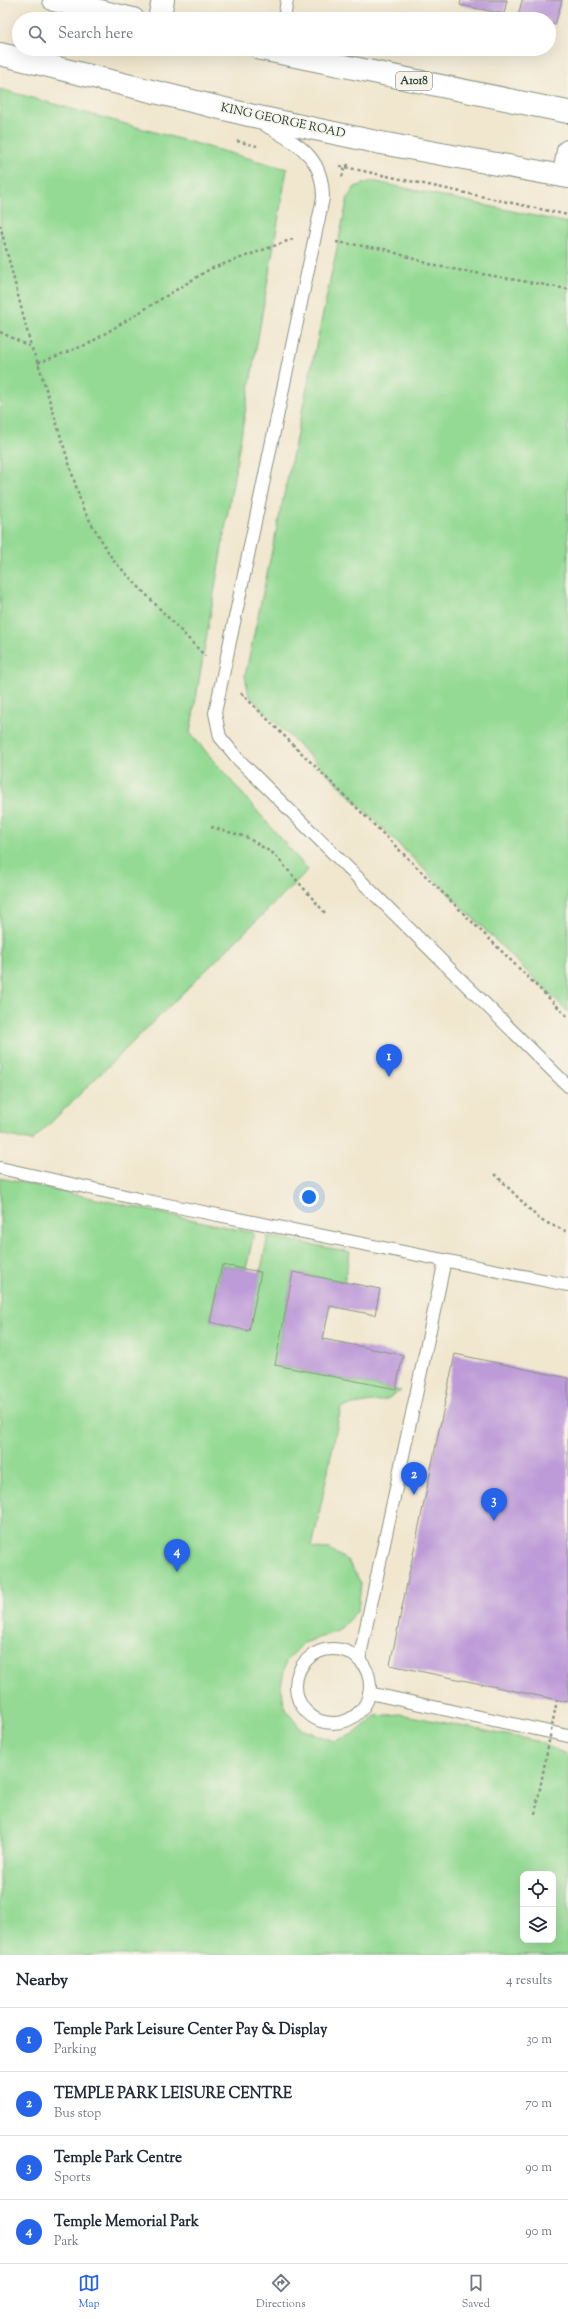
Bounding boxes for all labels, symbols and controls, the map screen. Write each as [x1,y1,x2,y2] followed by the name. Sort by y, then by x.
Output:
[12,12,556,56] search box
[26,23,48,45] icon: search
[58,24,133,45] text: Search here
[396,72,432,90] road number: A1018
[219,99,347,143] street label: KING GEORGE ROAD
[376,1044,402,1077] pin: 1
[299,1187,319,1207] your location
[401,1462,427,1495] pin: 2
[481,1488,507,1521] pin: 3
[164,1539,190,1572] pin: 4
[520,1871,556,1943] map controls
[520,1871,556,1907] button: locate
[520,1907,556,1943] button: layers
[16,1969,68,1993] text: Nearby
[506,1972,552,1990] text: 4 results
[54,2020,327,2041] text: Temple Park Leisure Center Pay & Display
[27,2031,31,2049] text: 1
[526,2031,552,2049] text: 30 m
[54,2041,96,2059] text: Parking
[54,2084,292,2105] text: TEMPLE PARK LEISURE CENTRE
[26,2095,32,2113] text: 2
[525,2095,552,2113] text: 70 m
[54,2105,101,2123] text: Bus stop
[54,2148,182,2169] text: Temple Park Centre
[26,2159,32,2177] text: 3
[525,2159,552,2177] text: 90 m
[54,2169,91,2187] text: Sports
[54,2212,199,2233] text: Temple Memorial Park
[26,2223,32,2241] text: 4
[525,2223,552,2241] text: 90 m
[54,2233,79,2251] text: Park
[78,2272,100,2312] tab: Map
[256,2272,306,2312] tab: Directions
[462,2272,490,2312] tab: Saved

